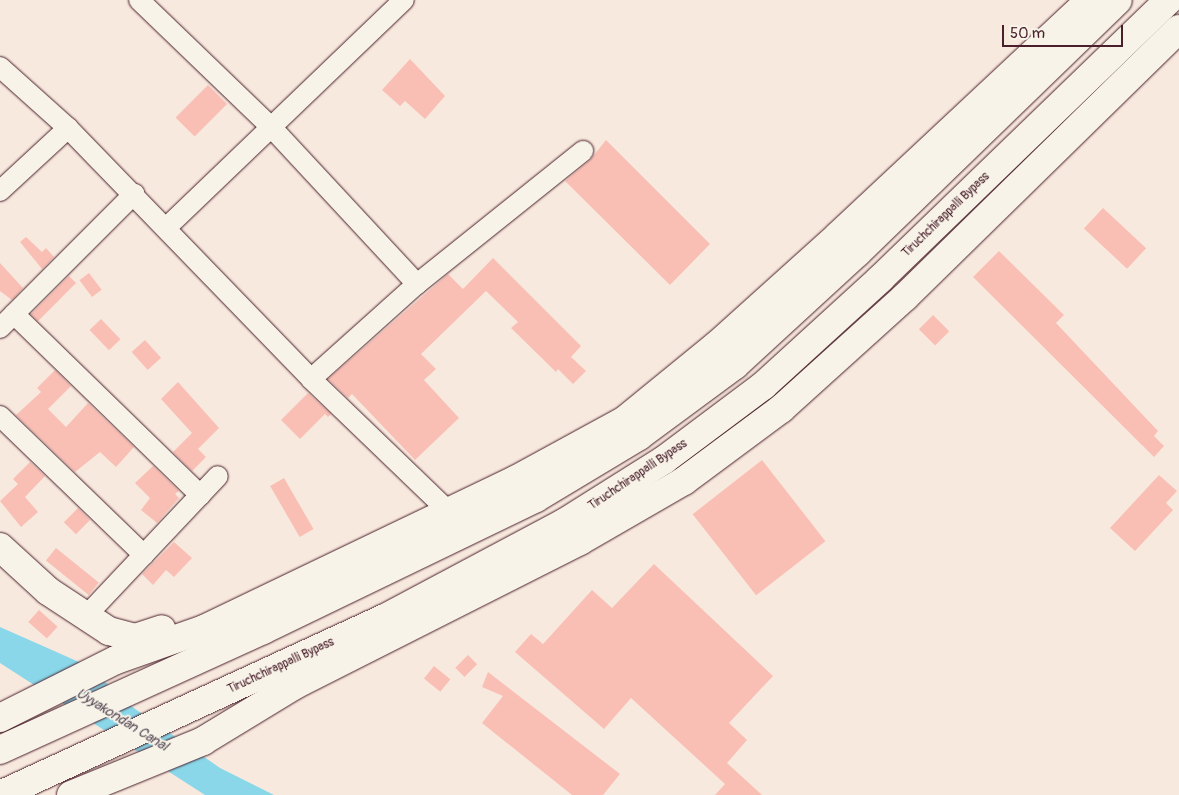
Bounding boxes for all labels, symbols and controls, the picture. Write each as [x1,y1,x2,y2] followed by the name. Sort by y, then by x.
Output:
[1004,15,1125,47] scale bar
[1010,24,1045,43] text: 50 m
[899,170,993,260] street label: Tiruchchirappalli Bypass
[586,437,690,513] street label: Tiruchchirappalli Bypass
[225,635,337,697] street label: Tiruchchirappalli Bypass
[73,685,171,755] water label: Uyyakondan Canal

